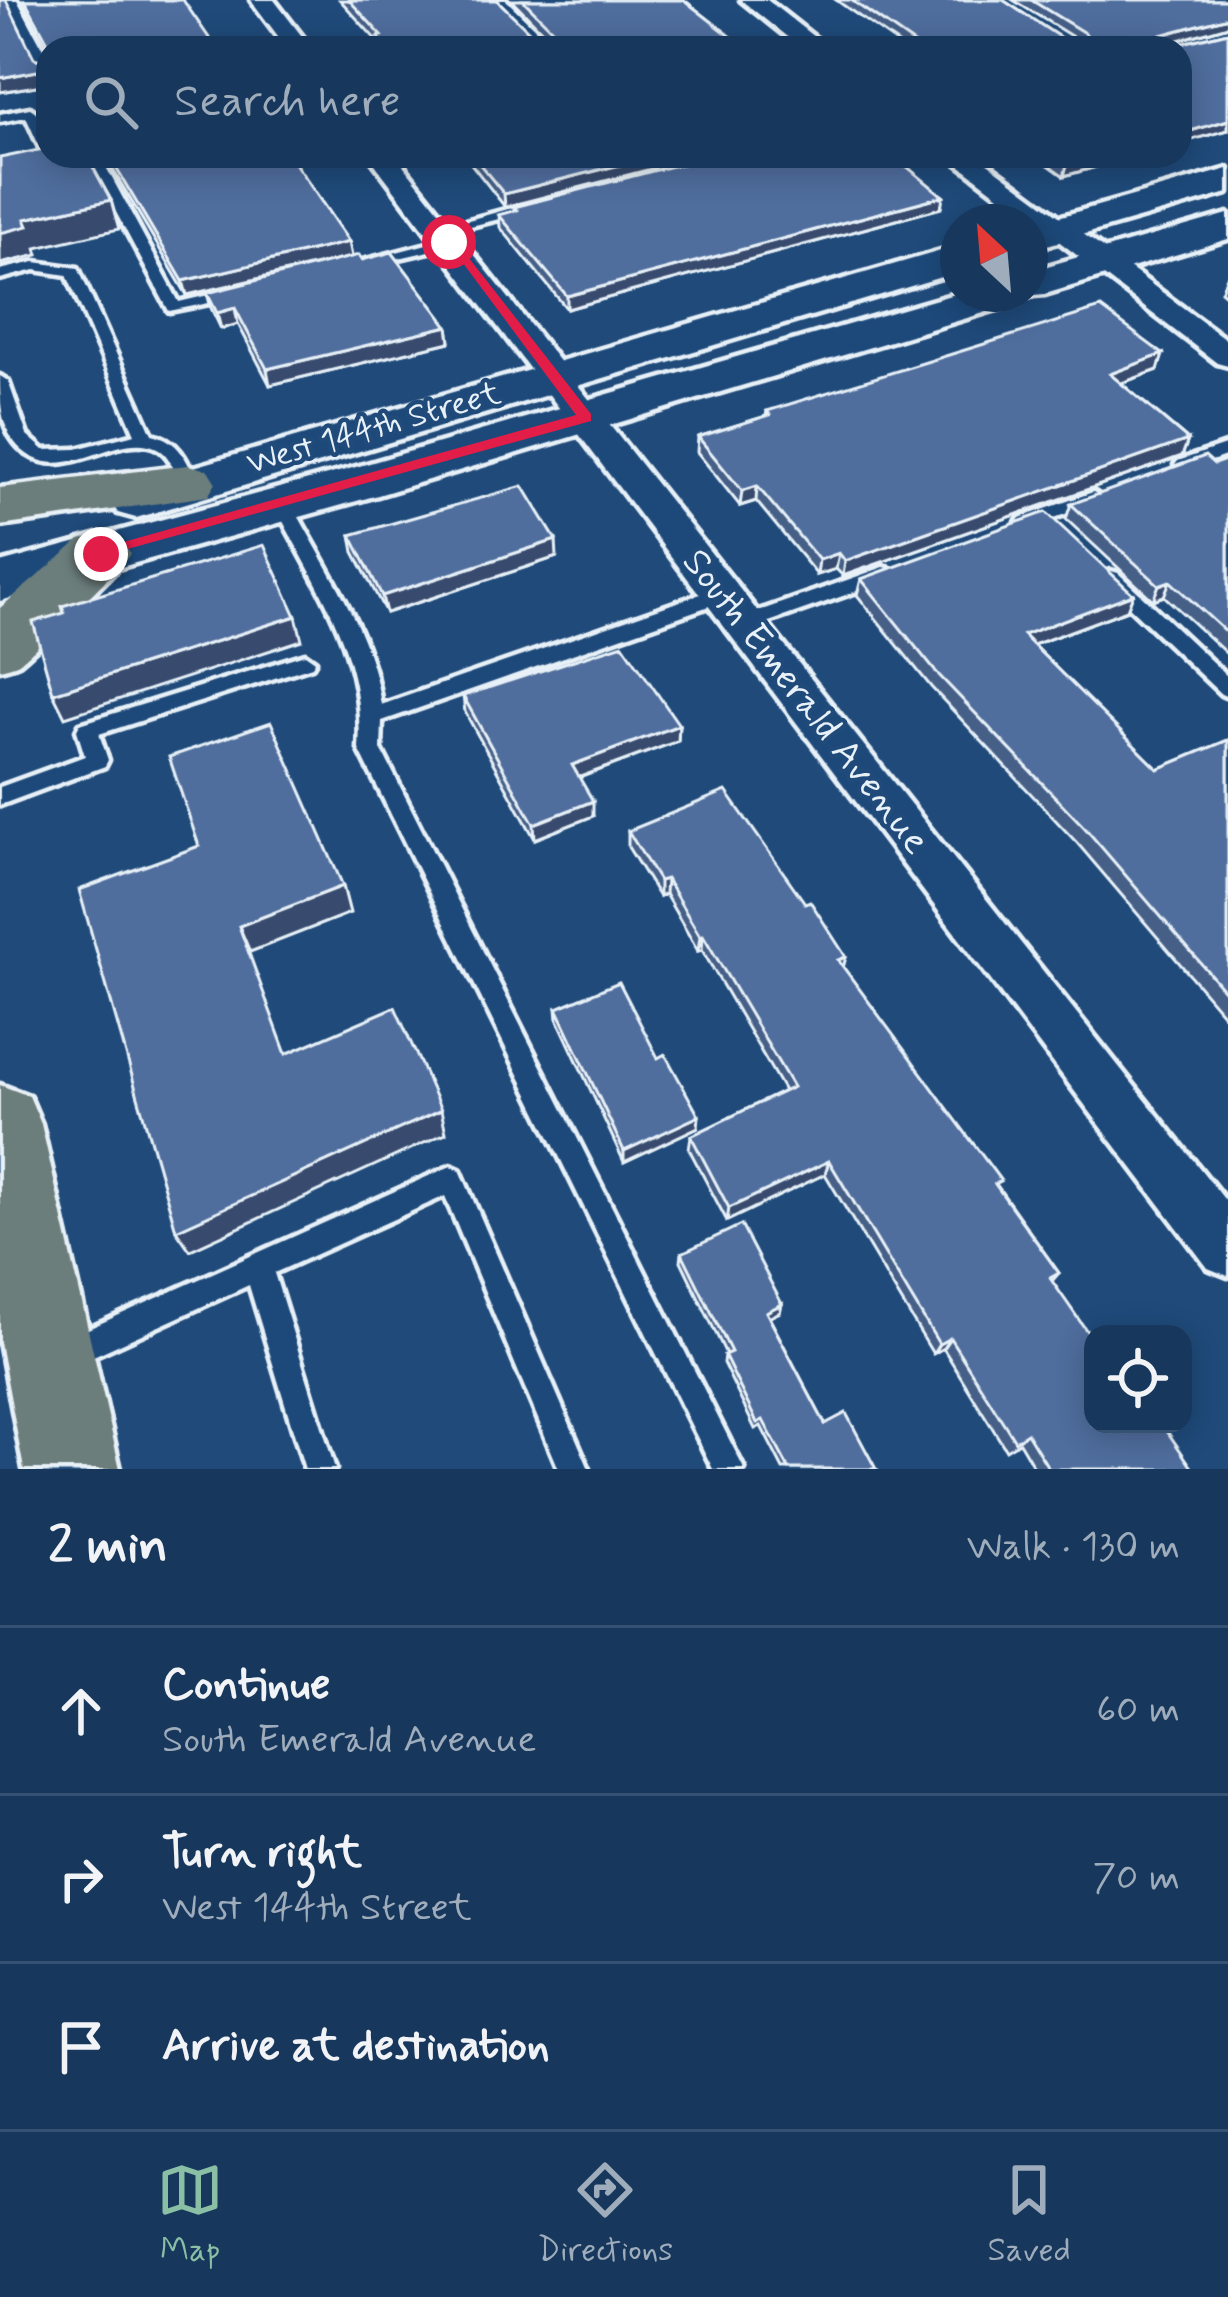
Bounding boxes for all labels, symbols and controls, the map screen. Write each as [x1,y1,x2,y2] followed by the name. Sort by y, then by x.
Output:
[36,36,1192,168] search box
[78,69,144,135] icon: search
[174,73,401,132] text: Search here
[940,204,1048,312] north arrow
[422,215,476,269] route start
[242,372,506,486] street label: West 144th Street
[74,527,128,581] route end
[670,539,940,865] street label: South Emerald Avenue
[1084,1325,1192,1433] map controls
[1084,1325,1192,1433] button: locate
[48,1514,168,1580] text: 2 min
[967,1522,1180,1573] text: Walk · 130 m
[162,1656,330,1715] text: Continue
[48,1678,114,1744] icon: ahead
[1096,1685,1180,1736] text: 60 m
[162,1715,537,1766] text: South Emerald Avenue
[162,1824,362,1883] text: Turn right
[48,1846,114,1912] icon: right
[1092,1853,1180,1904] text: 70 m
[162,1883,472,1934] text: West 144th Street
[48,2014,114,2080] icon: arrive
[162,2017,550,2076] text: Arrive at destination
[157,2157,223,2273] tab: Map
[537,2157,673,2273] tab: Directions
[987,2157,1071,2273] tab: Saved

